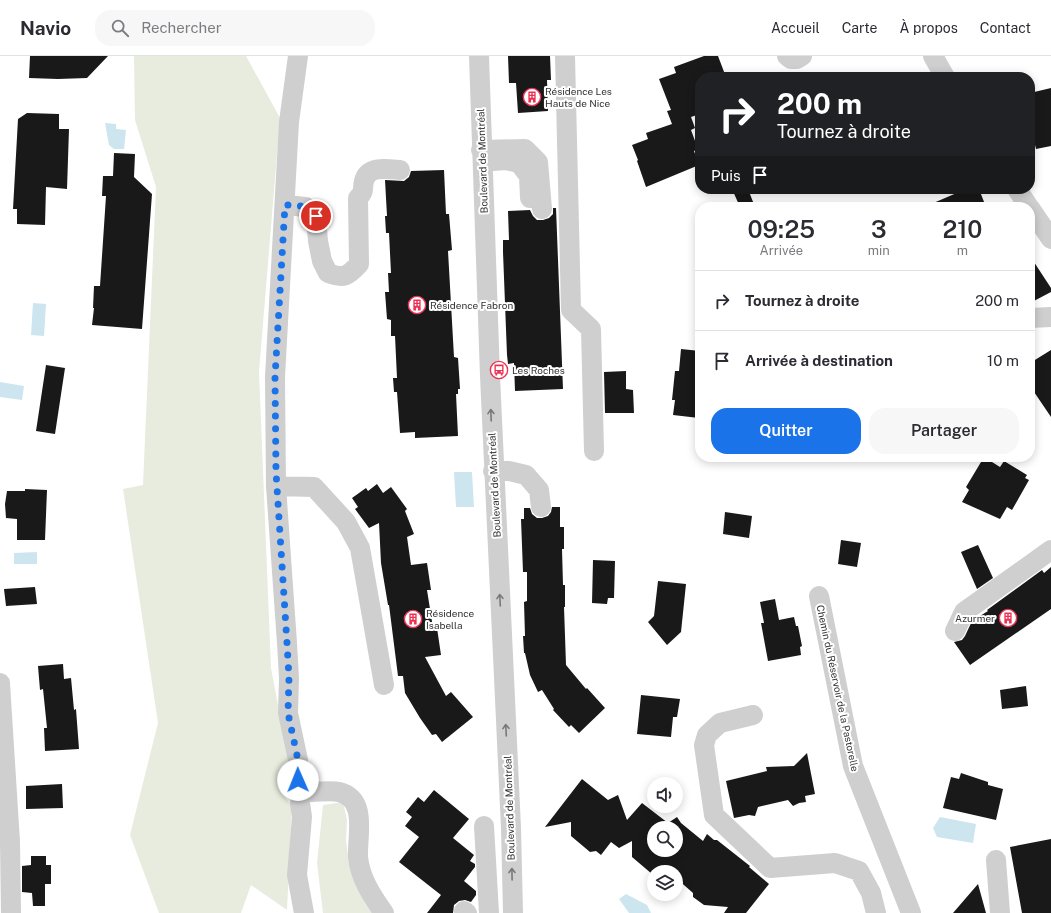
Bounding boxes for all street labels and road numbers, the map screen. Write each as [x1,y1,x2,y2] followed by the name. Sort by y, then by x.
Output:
[474,108,490,214] street label: Boulevard de Montréal
[485,432,503,538] street label: Boulevard de Montréal
[814,604,862,773] street label: Chemin du Réservoir de la Pastorelle
[501,755,517,861] street label: Boulevard de Montréal

